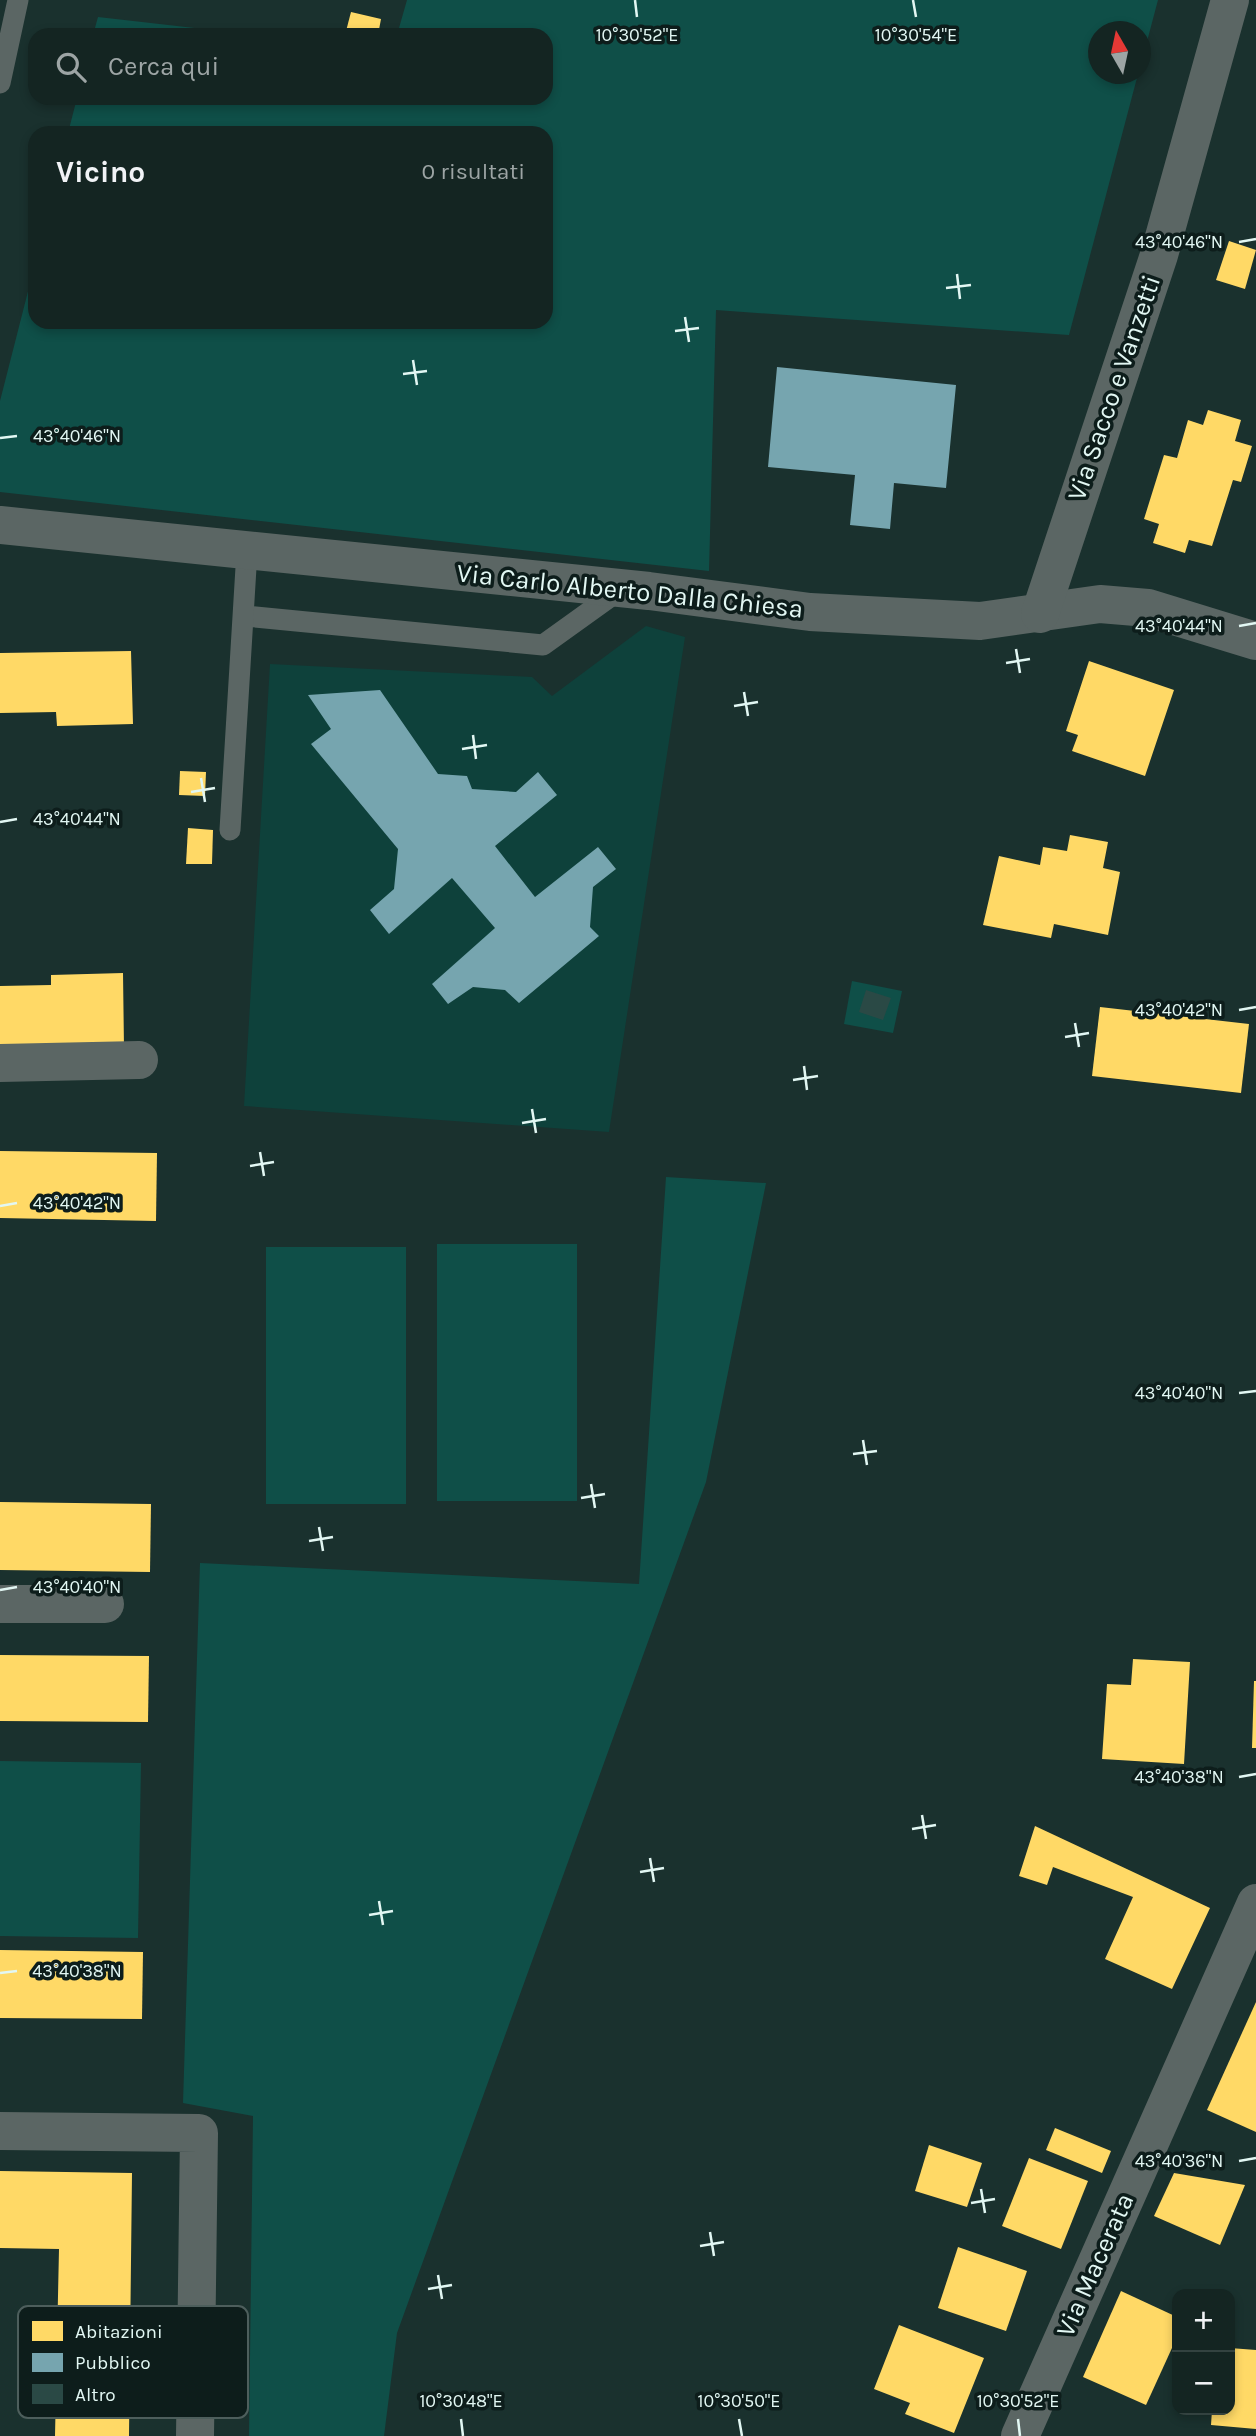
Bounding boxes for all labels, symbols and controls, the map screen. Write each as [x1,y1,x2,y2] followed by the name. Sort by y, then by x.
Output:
[1088,21,1151,84] north arrow
[596,24,678,46] text: 10°30'52"E
[875,24,957,46] text: 10°30'54"E
[28,28,553,105] search box
[52,48,90,86] icon: search
[108,51,219,82] text: Cerca qui
[56,154,145,190] text: Vicino
[421,158,525,185] text: 0 risultati
[1135,231,1223,253] text: 43°40'46"N
[1061,271,1167,505] street label: Via Sacco e Vanzetti
[33,425,121,447] text: 43°40'46"N
[455,557,805,625] street label: Via Carlo Alberto Dalla Chiesa
[1135,615,1223,637] text: 43°40'44"N
[33,808,121,830] text: 43°40'44"N
[1135,999,1223,1021] text: 43°40'42"N
[33,1192,121,1214] text: 43°40'42"N
[1135,1382,1223,1404] text: 43°40'40"N
[33,1576,121,1598] text: 43°40'40"N
[1134,1766,1224,1788] text: 43°40'38"N
[32,1960,122,1982] text: 43°40'38"N
[1135,2150,1223,2172] text: 43°40'36"N
[1050,2188,1140,2342] street label: Via Macerata
[1172,2289,1235,2415] map controls
[1172,2289,1235,2352] button: +
[18,2306,248,2418] legend
[75,2321,163,2343] text: Abitazioni
[75,2352,151,2374] text: Pubblico
[1172,2352,1235,2415] button: −
[75,2384,116,2406] text: Altro
[419,2390,503,2412] text: 10°30'48"E
[698,2390,780,2412] text: 10°30'50"E
[977,2390,1059,2412] text: 10°30'52"E

